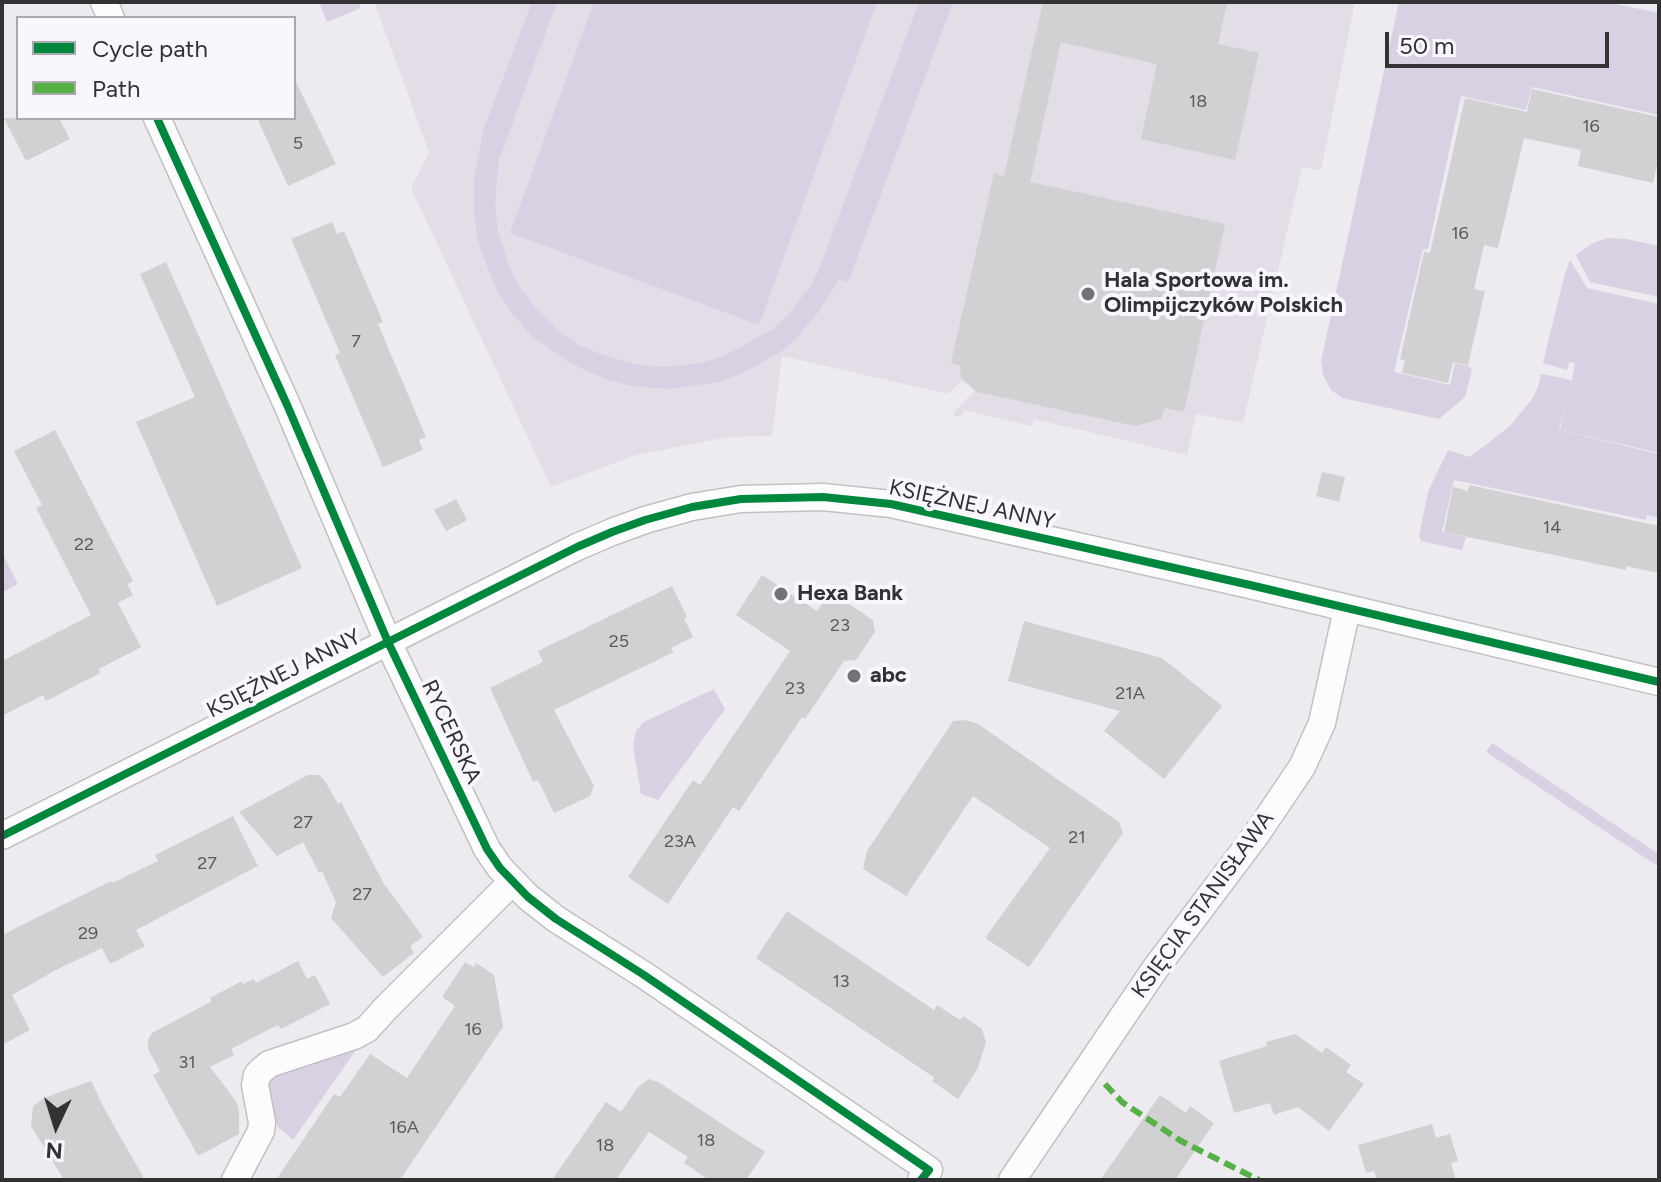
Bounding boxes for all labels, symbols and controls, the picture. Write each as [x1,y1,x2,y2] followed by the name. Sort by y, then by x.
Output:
[16,16,296,120] legend
[1389,16,1613,66] scale bar
[1399,31,1455,60] text: 50 m
[92,34,208,63] text: Cycle path
[92,74,140,103] text: Path
[1189,91,1207,113] house number: 18
[1582,116,1600,138] house number: 16
[293,133,303,155] house number: 5
[1451,223,1469,245] house number: 16
[1104,268,1343,320] place label: Hala Sportowa im. Olimpijczyków Polskich
[1079,285,1097,303] marker: Hala Sportowa im. Olimpijczyków Polskich
[351,331,361,353] house number: 7
[887,475,1057,535] street label: KSIĘŻNEJ ANNY
[1543,517,1561,539] house number: 14
[74,534,94,556] house number: 22
[797,581,903,607] place label: Hexa Bank
[772,585,790,603] marker: Hexa Bank
[830,615,850,637] house number: 23
[203,624,365,724] street label: KSIĘŻNEJ ANNY
[609,631,629,653] house number: 25
[870,663,907,689] place label: abc
[845,667,863,685] marker: abc
[415,676,487,788] street label: RYCERSKA
[785,678,805,700] house number: 23
[1115,683,1145,705] house number: 21A
[1126,806,1280,1004] street label: KSIĘCIA STANISŁAWA
[293,812,313,834] house number: 27
[1068,827,1086,849] house number: 21
[664,831,696,853] house number: 23A
[197,853,217,875] house number: 27
[352,884,372,906] house number: 27
[78,923,98,945] house number: 29
[832,971,850,993] house number: 13
[464,1019,482,1041] house number: 16
[178,1052,196,1074] house number: 31
[16,1086,96,1166] north arrow
[389,1117,419,1139] house number: 16A
[697,1130,715,1152] house number: 18
[596,1135,614,1157] house number: 18
[45,1136,64,1165] text: N

